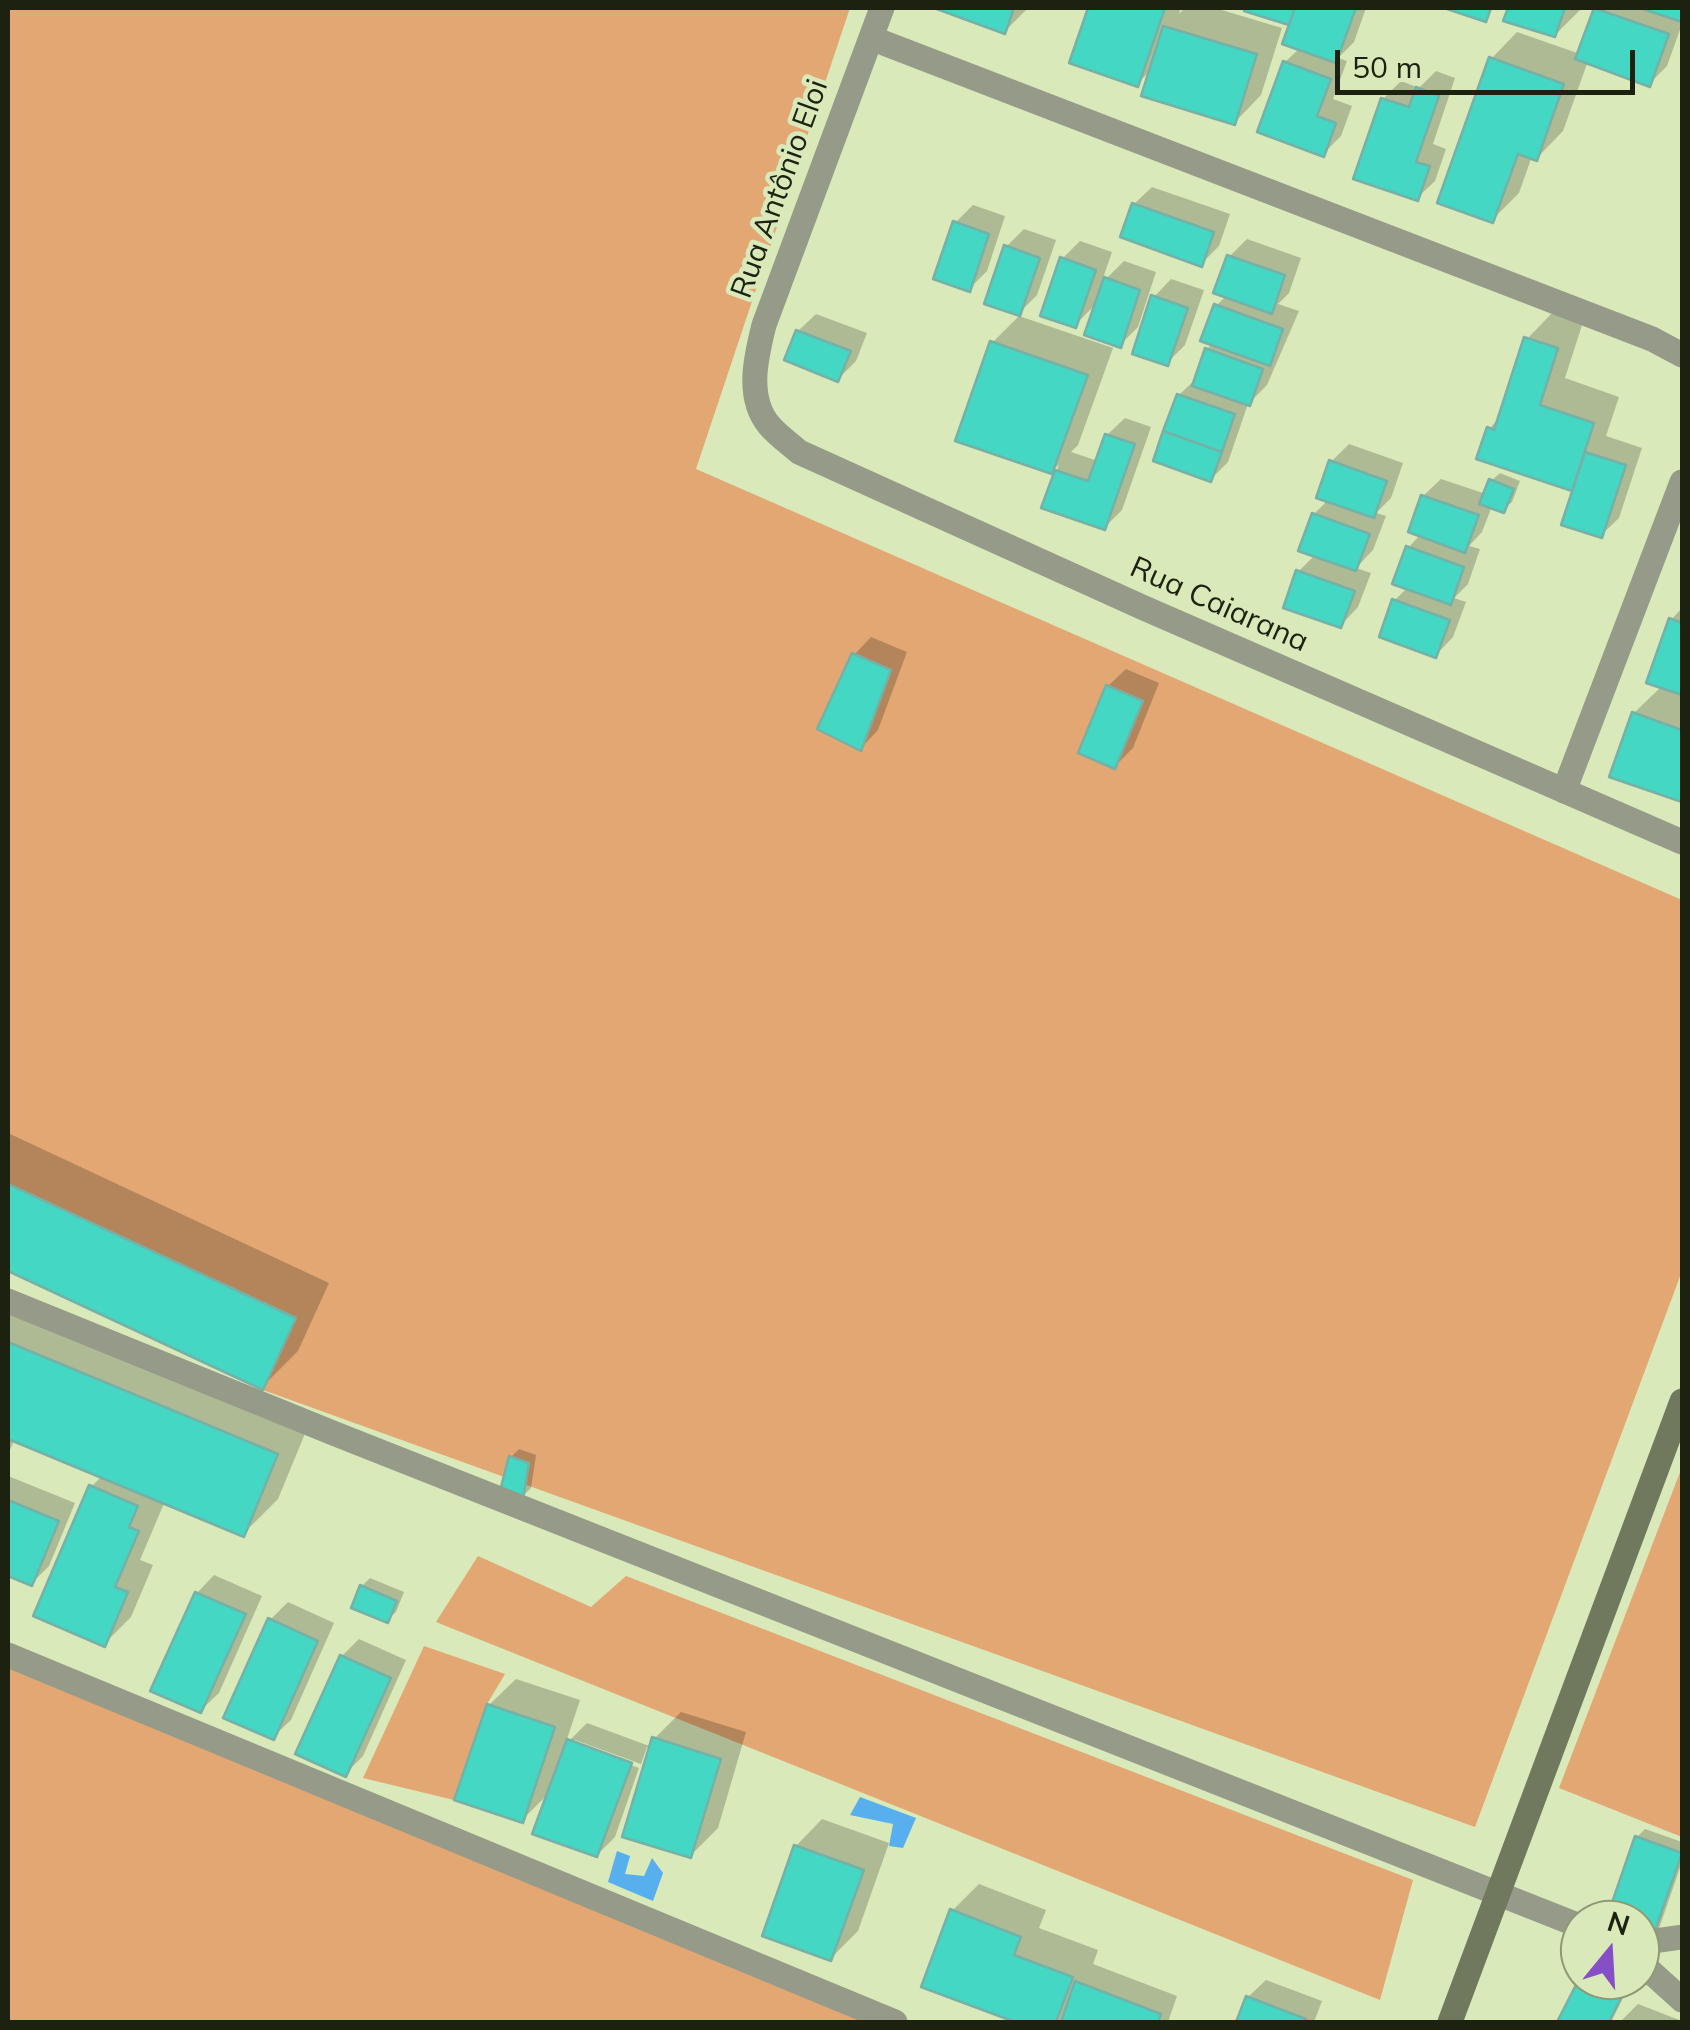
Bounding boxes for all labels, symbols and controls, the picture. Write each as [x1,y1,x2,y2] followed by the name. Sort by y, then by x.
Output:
[1340,30,1640,92] scale bar
[1352,48,1422,86] text: 50 m
[724,75,836,303] street label: Rua Antônio Eloi
[1124,550,1314,660] street label: Rua Caiarana
[1560,1900,1660,2000] north arrow
[1603,1903,1634,1943] text: N

